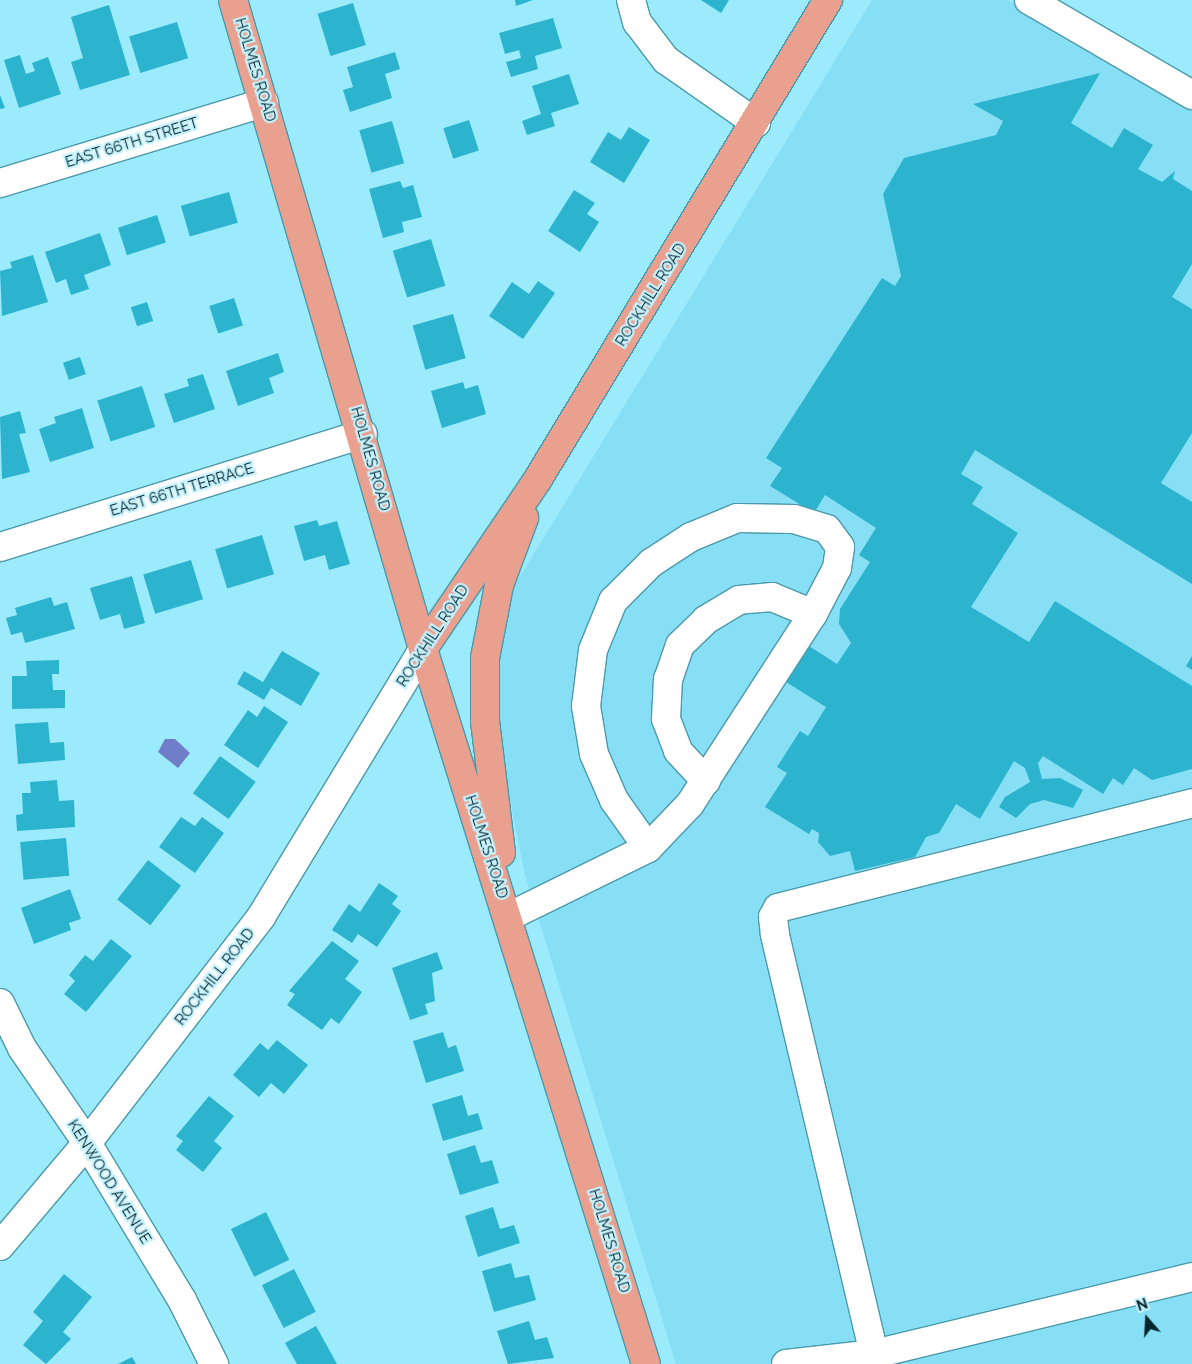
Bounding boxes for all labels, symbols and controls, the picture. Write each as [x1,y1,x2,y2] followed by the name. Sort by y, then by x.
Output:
[231,16,279,124] street label: HOLMES ROAD
[63,114,201,172] street label: EAST 66TH STREET
[612,240,690,350] street label: ROCKHILL ROAD
[346,405,394,513] street label: HOLMES ROAD
[108,459,256,521] street label: EAST 66TH TERRACE
[393,581,473,691] street label: ROCKHILL ROAD
[461,793,511,901] street label: HOLMES ROAD
[171,925,259,1029] street label: ROCKHILL ROAD
[63,1116,155,1248] street label: KENWOOD AVENUE
[585,1187,633,1295] street label: HOLMES ROAD
[1122,1294,1172,1344] north arrow
[1134,1296,1150,1314] text: N

